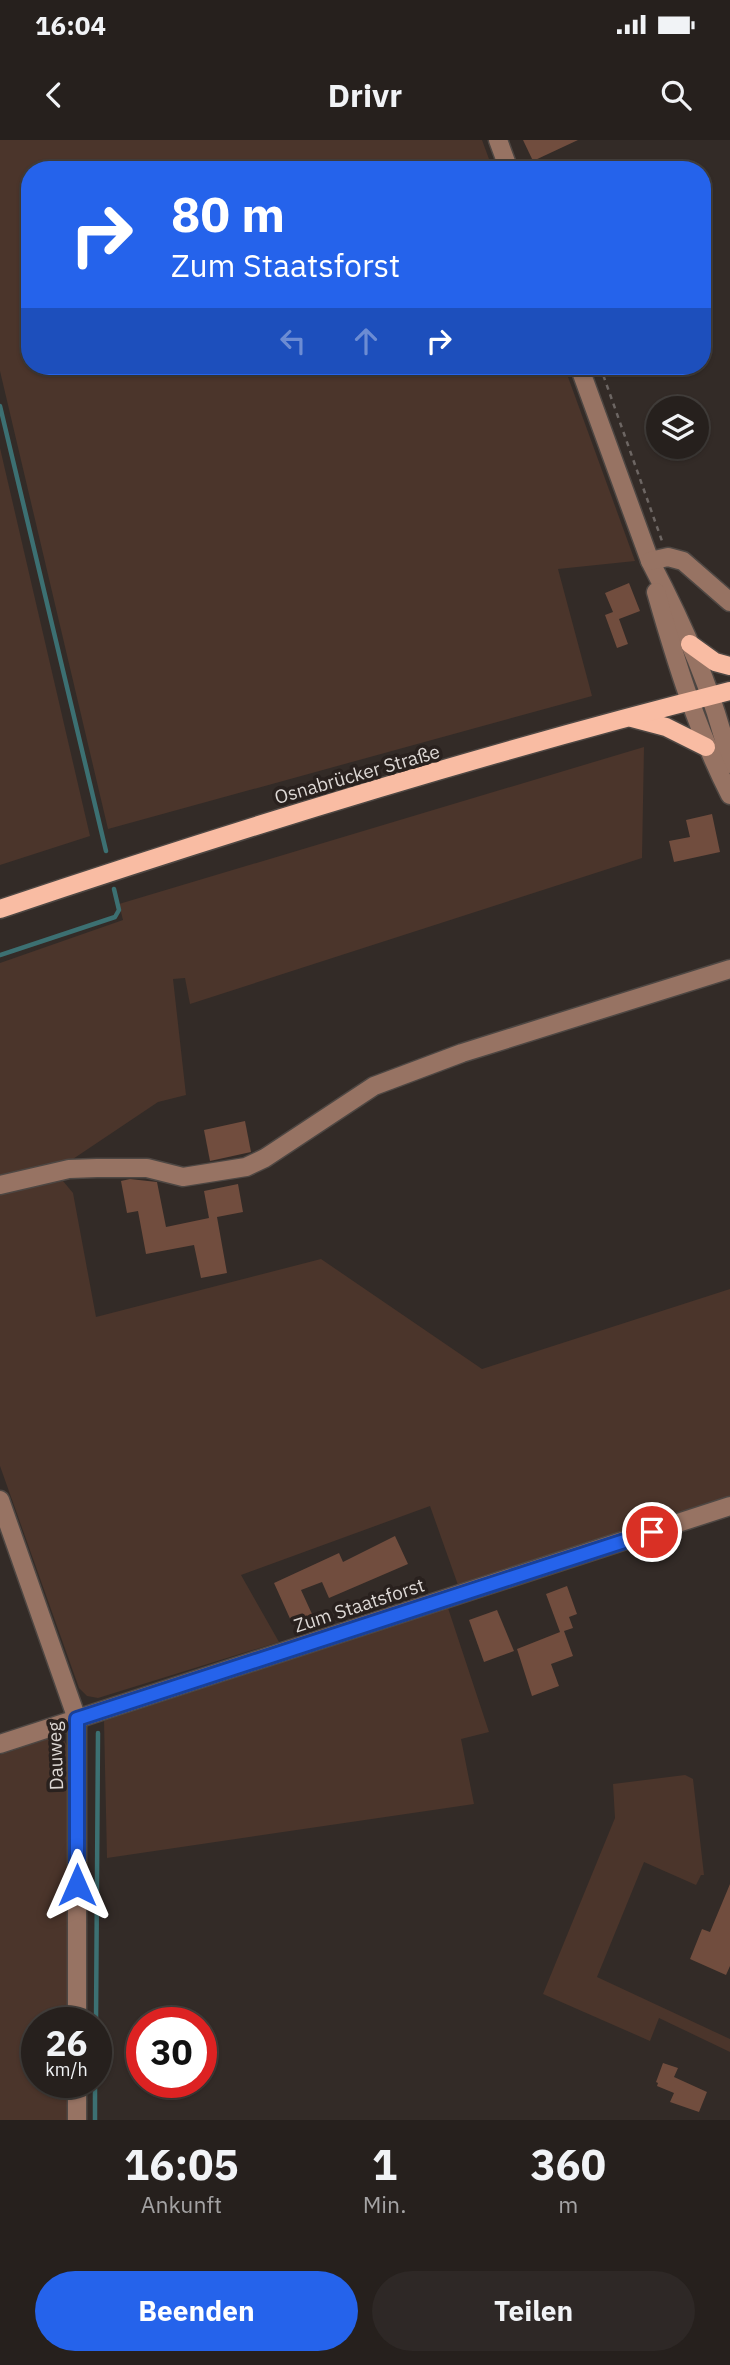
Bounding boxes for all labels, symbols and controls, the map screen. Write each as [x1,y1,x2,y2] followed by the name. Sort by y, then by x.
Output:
[35,8,106,42] text: 16:04
[328,74,402,116] text: Drivr
[35,76,73,114] icon: back
[657,76,695,114] icon: search
[171,182,285,245] text: 80 m
[56,189,147,280] icon: right
[171,244,400,286] text: Zum Staatsforst
[274,322,312,360] icon: left
[347,322,385,360] icon: ahead
[420,322,458,360] icon: right
[646,396,709,459] map controls
[646,396,709,459] button: layers
[272,739,442,809] street label: Osnabrücker Straße
[622,1502,682,1562] pin
[633,1513,671,1551] icon: arrive
[291,1573,427,1637] street label: Zum Staatsforst
[42,1721,68,1791] street label: Dauweg
[40,1848,114,1922] position arrow
[126,2007,217,2098] speed limit sign: 30
[45,2020,88,2066] text: 26
[45,2058,88,2081] text: km/h
[124,2137,239,2192] text: 16:05
[372,2137,397,2192] text: 1
[530,2137,606,2192] text: 360
[141,2189,222,2219] text: Ankunft
[363,2189,406,2219] text: Min.
[558,2189,578,2219] text: m
[35,2271,358,2351] button: Beenden
[372,2271,695,2351] button: Teilen

